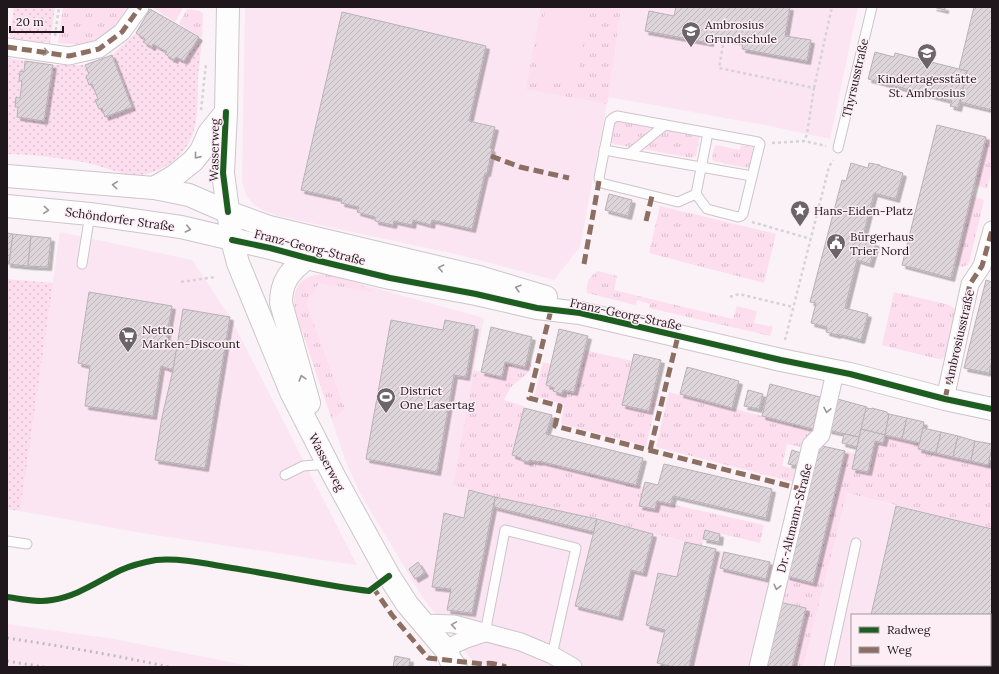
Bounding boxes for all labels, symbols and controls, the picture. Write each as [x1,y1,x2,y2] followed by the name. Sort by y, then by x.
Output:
[10,8,63,34] scale bar
[16,14,44,29] text: 20 m
[704,17,778,46] place label: Ambrosius Grundschule
[680,20,702,48] school or university icon: Ambrosius Grundschule
[839,36,872,119] street label: Thyrsusstraße
[916,42,938,70] school or university icon: Kindertagesstätte St. Ambrosius
[43,47,49,56] one-way arrow
[877,71,977,100] place label: Kindertagesstätte St. Ambrosius
[206,118,222,182] street label: Wasserweg
[195,151,202,158] one-way arrow
[112,180,118,189] one-way arrow
[789,199,811,227] place icon: Hans-Eiden-Platz
[814,203,913,218] place label: Hans-Eiden-Platz
[64,204,176,234] street label: Schöndorfer Straße
[43,205,49,214] one-way arrow
[185,225,192,233] one-way arrow
[253,226,368,268] street label: Franz-Georg-Straße
[850,229,914,258] place label: Bürgerhaus Trier Nord
[825,232,847,260] public building icon: Bürgerhaus Trier Nord
[438,264,445,273] one-way arrow
[515,284,522,293] one-way arrow
[941,287,977,385] street label: Ambrosiusstraße
[569,295,684,333] street label: Franz-Georg-Straße
[142,322,241,351] place label: Netto Marken-Discount
[117,325,139,353] supermarket icon: Netto Marken-Discount
[298,375,307,382] one-way arrow
[400,383,475,412] place label: District One Lasertag
[375,386,397,414] sports icon: District One Lasertag
[823,407,831,413] one-way arrow
[306,431,349,494] street label: Wasserweg
[773,461,815,574] street label: Dr.-Altmann-Straße
[773,583,782,590] one-way arrow
[851,614,991,666] legend
[451,621,457,630] one-way arrow
[887,622,931,637] text: Radweg
[887,642,912,657] text: Weg

